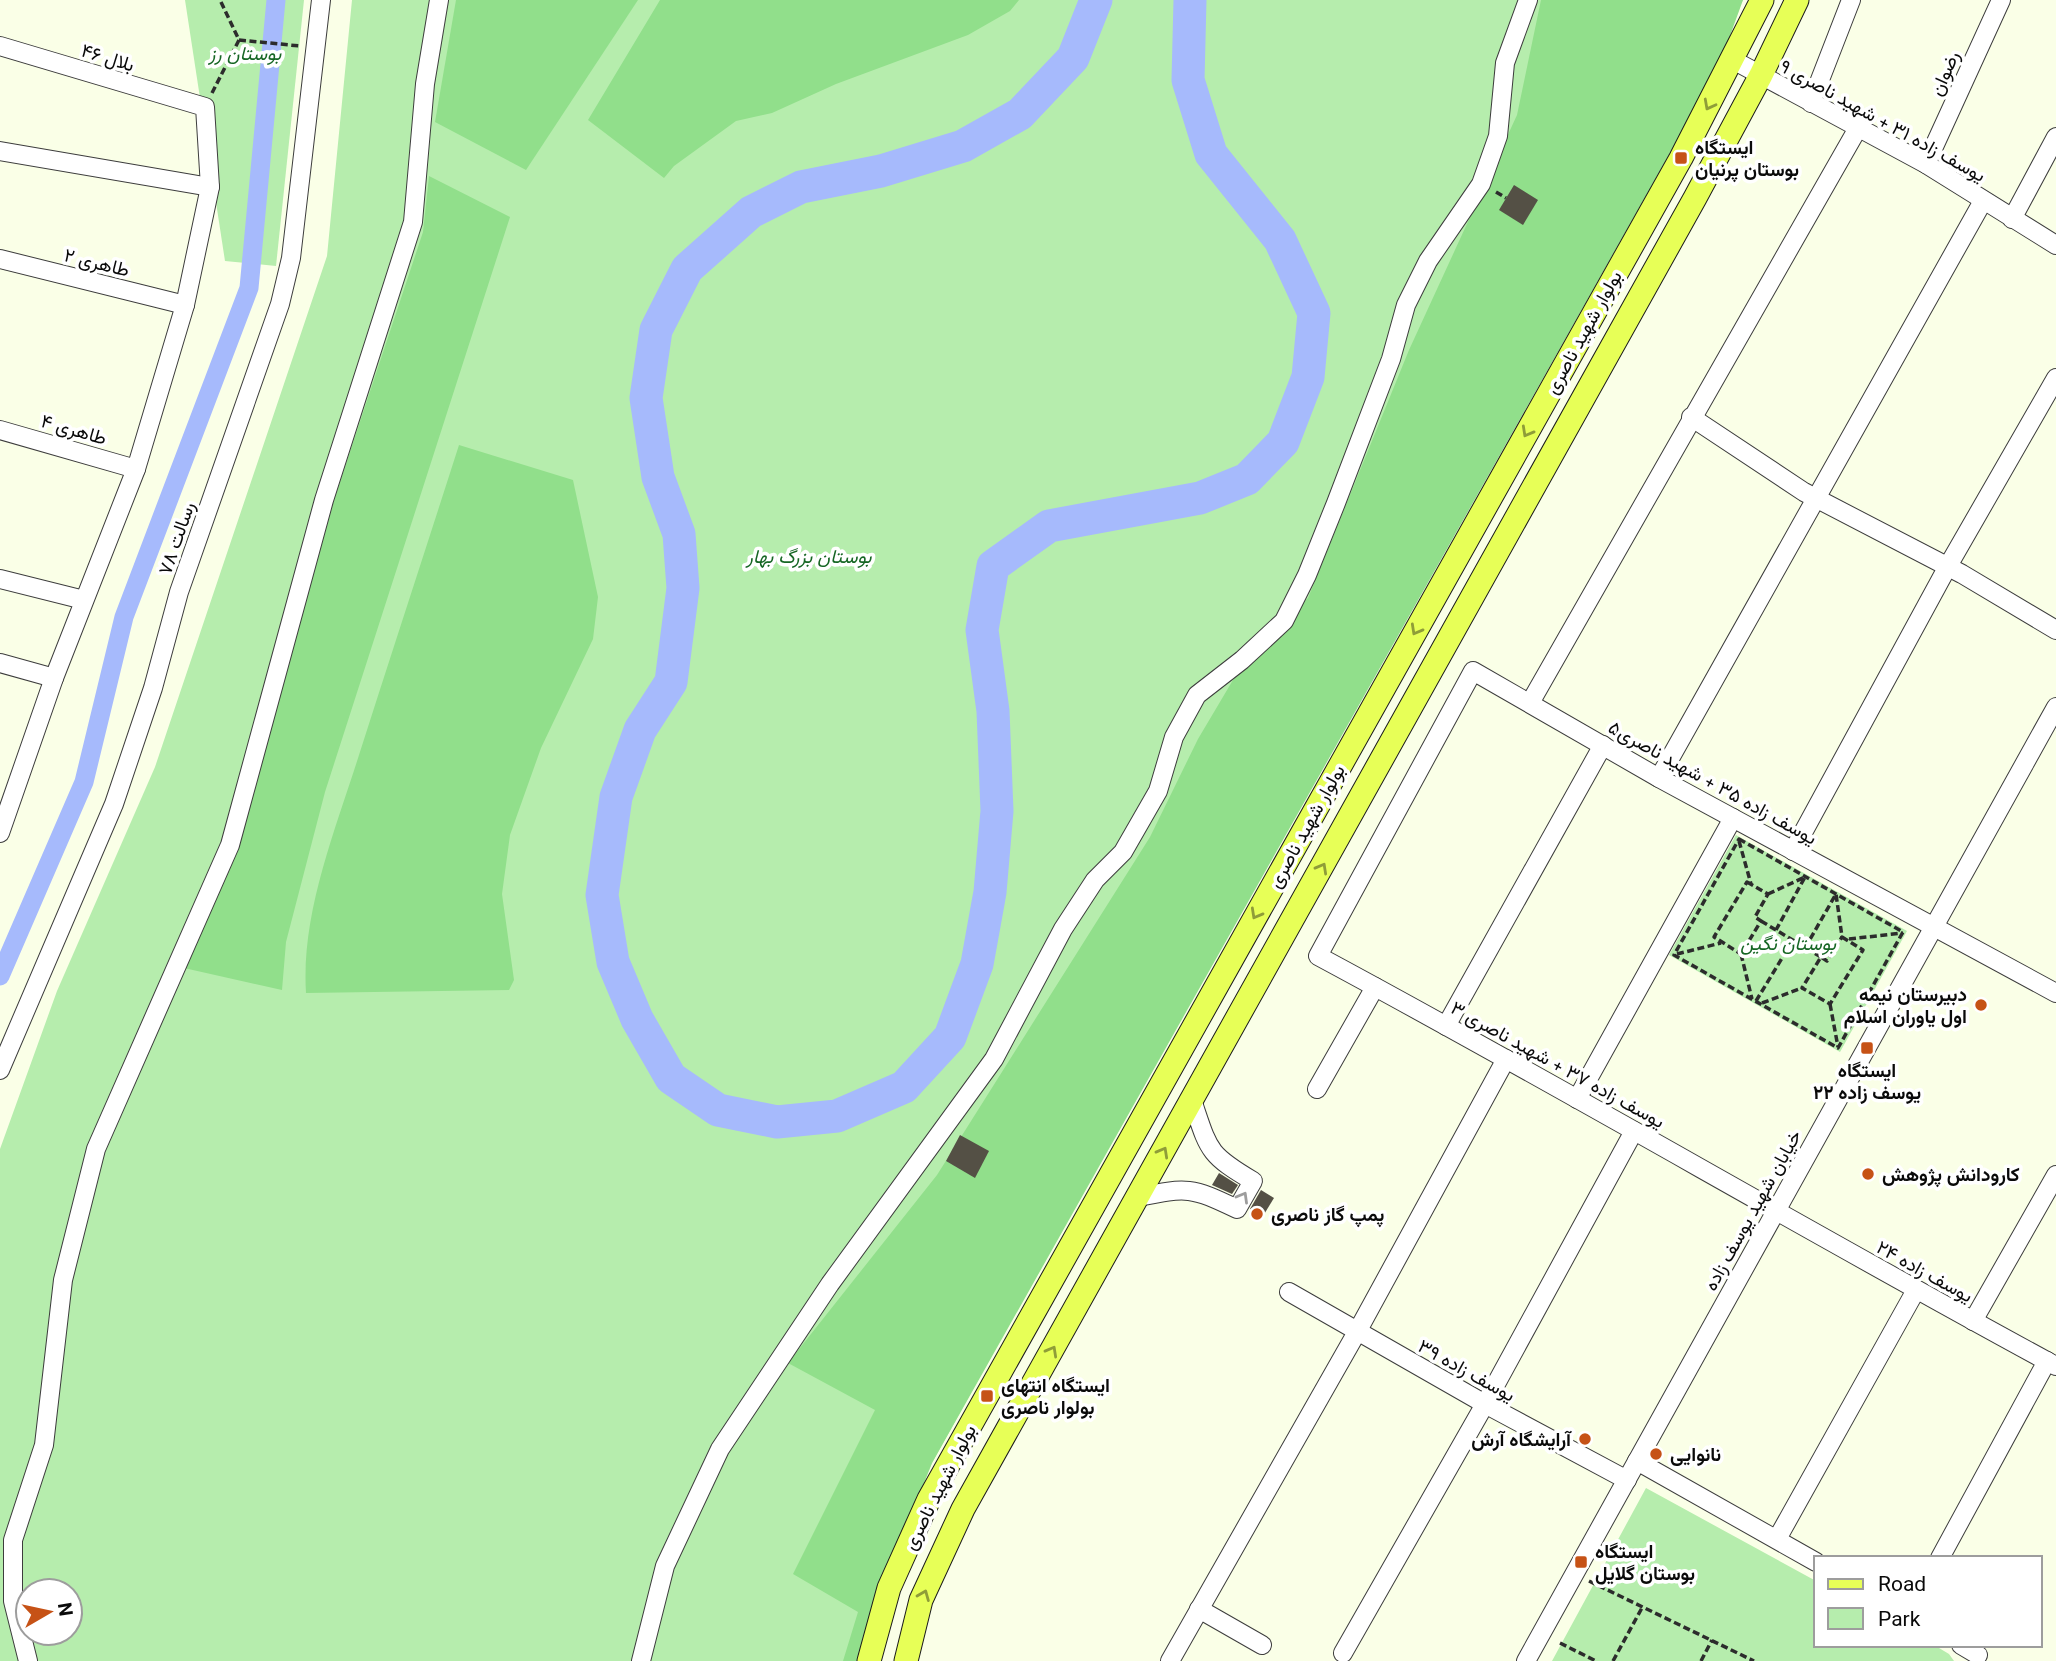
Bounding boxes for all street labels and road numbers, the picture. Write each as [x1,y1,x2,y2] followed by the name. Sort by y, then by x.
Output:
[77,38,138,81] street label: بلال ۴۶
[1924,47,1969,101] street label: رضوان
[1773,53,1990,191] street label: یوسف زاده ۳۱ + شهید ناصری ۹
[61,242,132,287] street label: طاهری ۲
[1539,266,1631,400] street label: بولوار شهید ناصری
[37,408,110,455] street label: طاهری ۴
[152,498,204,579] street label: رسالت ۷۸
[1602,715,1822,854] street label: یوسف زاده ۳۵ + شهید ناصری۵
[1262,760,1354,894] street label: بولوار شهید ناصری
[1444,995,1669,1137] street label: یوسف زاده ۳۷ + شهید ناصری ۳
[1698,1125,1811,1297] street label: خیابان شهید یوسف زاده
[1870,1235,1977,1312] street label: یوسف زاده ۲۴
[1412,1333,1520,1411] street label: یوسف زاده ۳۹
[897,1420,985,1556] street label: بولوار شهید ناصری

